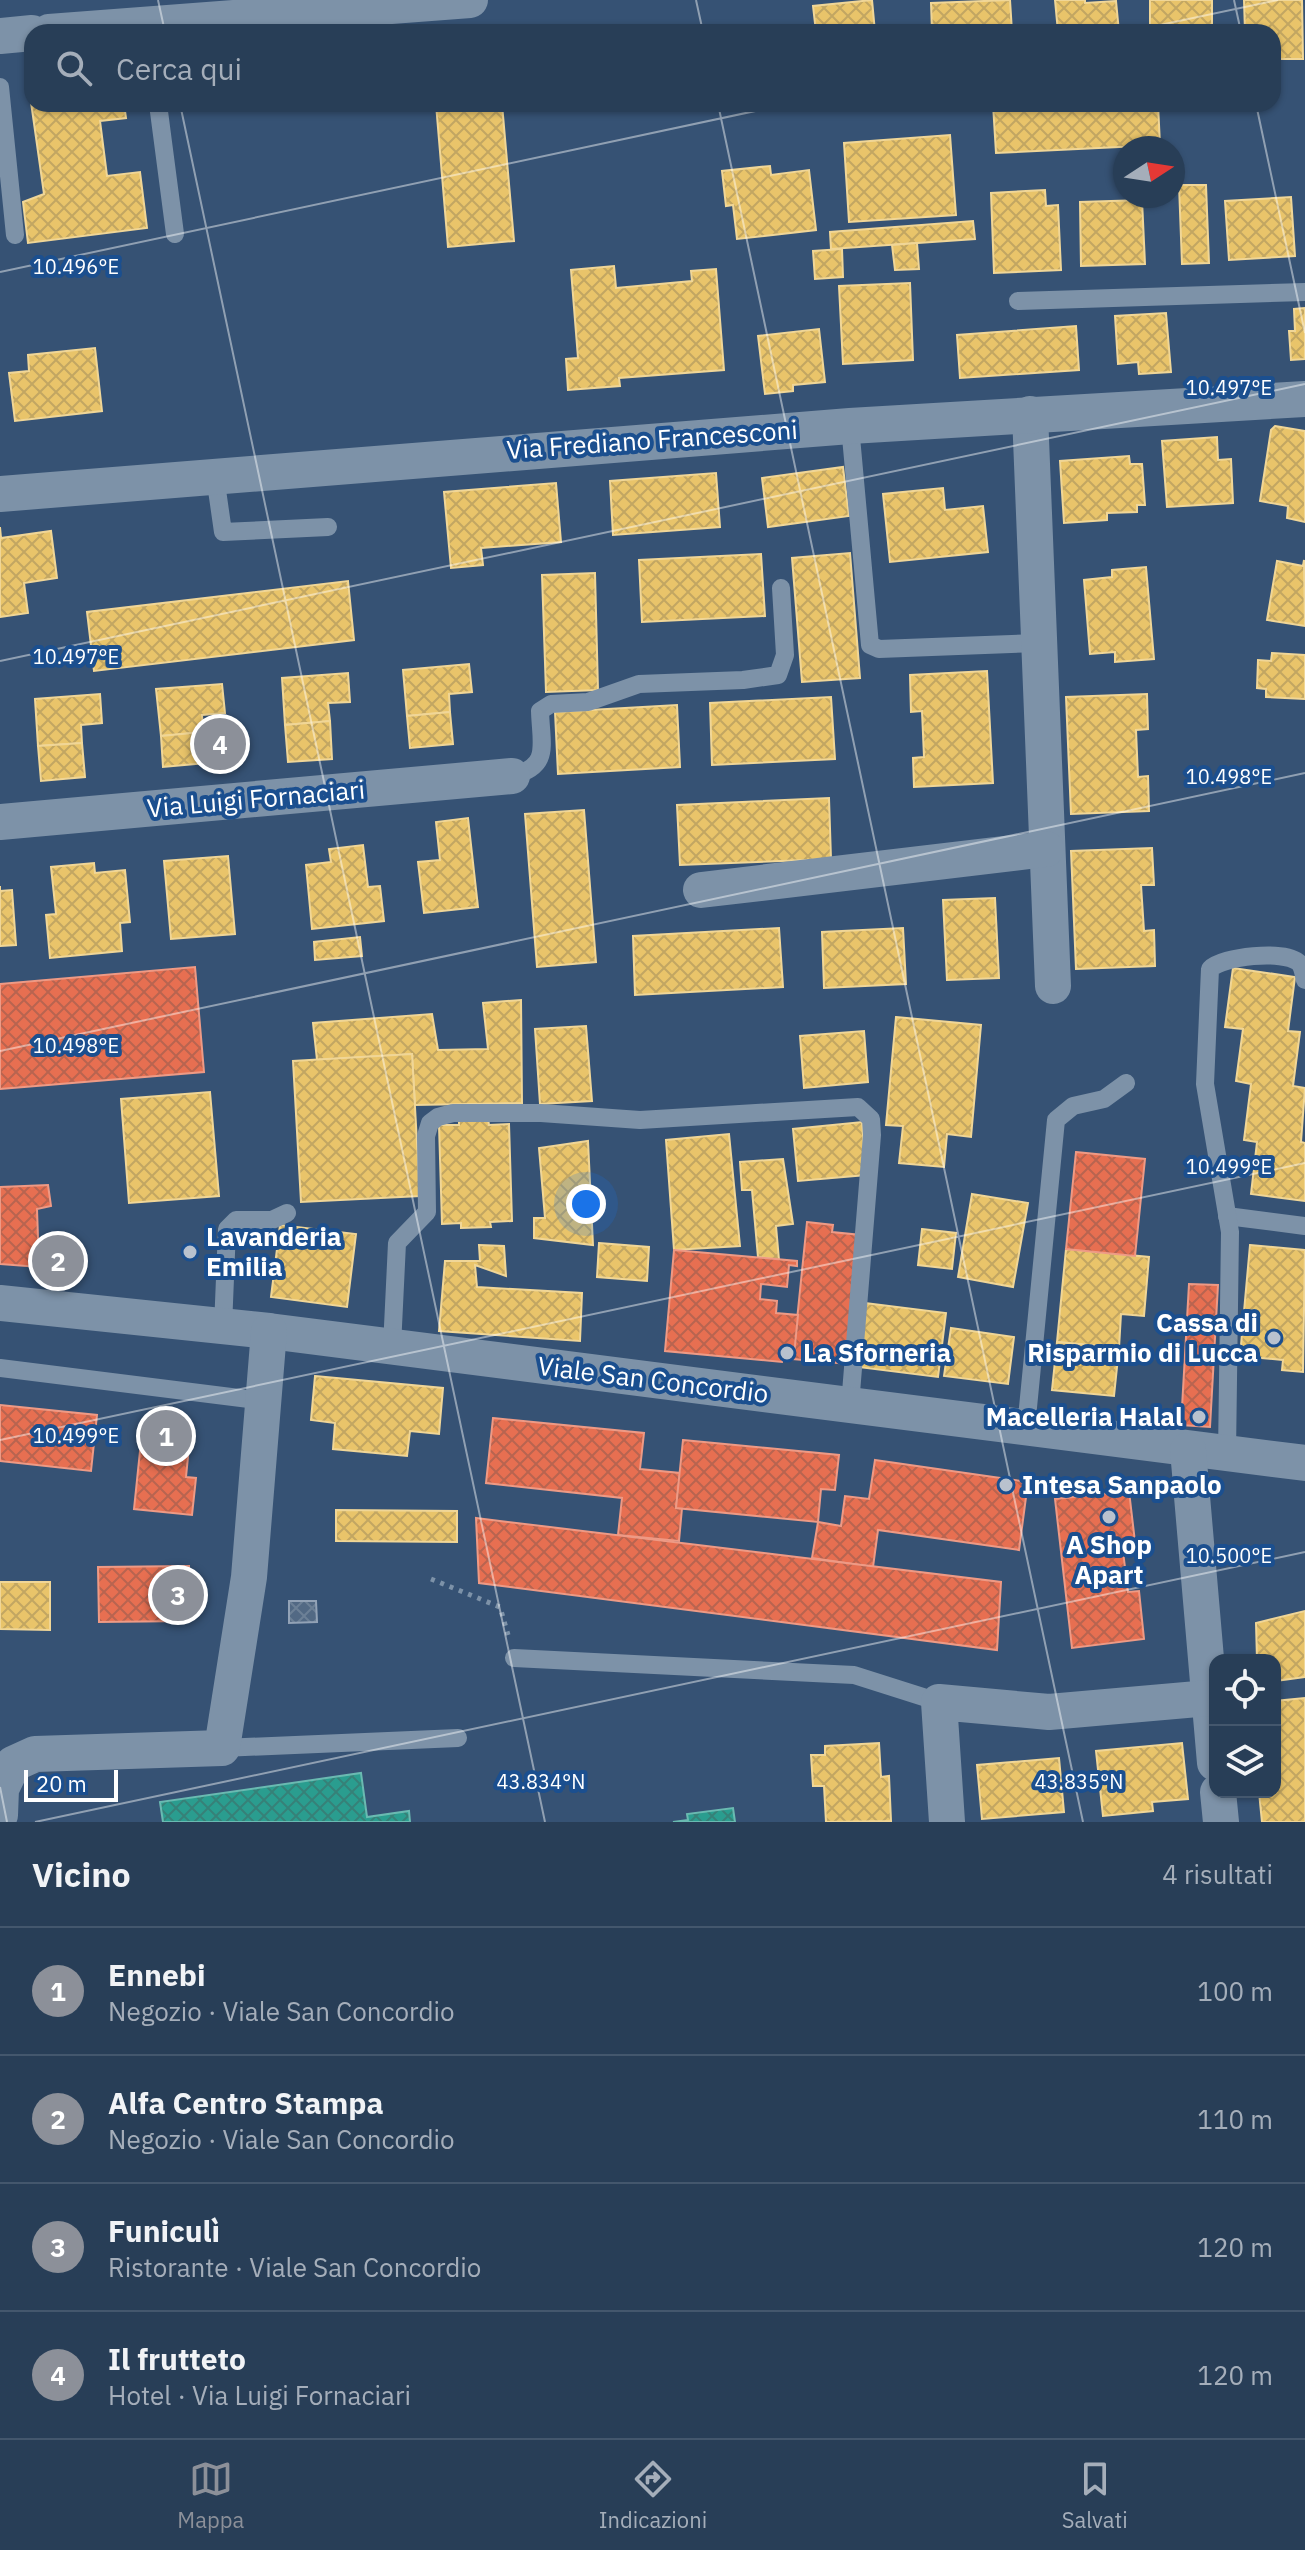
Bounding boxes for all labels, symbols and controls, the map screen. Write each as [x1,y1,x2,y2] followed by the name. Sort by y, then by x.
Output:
[24,24,1281,112] search box
[52,46,96,90] icon: search
[116,49,242,88] text: Cerca qui
[1113,136,1185,208] north arrow
[33,253,119,280] text: 10.496°E
[1186,374,1272,401] text: 10.497°E
[505,412,799,466] street label: Via Frediano Francesconi
[33,643,119,670] text: 10.497°E
[194,714,246,774] pin: 4
[1186,763,1272,790] text: 10.498°E
[145,772,366,824] street label: Via Luigi Fornaciari
[33,1032,119,1059] text: 10.498°E
[1186,1153,1272,1180] text: 10.499°E
[566,1184,606,1224] your location
[206,1219,342,1283] place label: Lavanderia Emilia
[32,1231,84,1291] pin: 2
[181,1243,199,1261] marker: Lavanderia Emilia
[1027,1305,1258,1369] place label: Cassa di Risparmio di Lucca
[1265,1329,1283,1347] marker: Cassa di Risparmio di Lucca
[803,1335,952,1369] place label: La Sforneria
[778,1344,796,1362] marker: La Sforneria
[536,1348,770,1410] street label: Viale San Concordio
[986,1399,1183,1433] place label: Macelleria Halal
[140,1406,192,1466] pin: 1
[1190,1408,1208,1426] marker: Macelleria Halal
[33,1422,119,1449] text: 10.499°E
[1022,1467,1222,1501] place label: Intesa Sanpaolo
[997,1476,1015,1494] marker: Intesa Sanpaolo
[1100,1508,1118,1526] marker: A Shop Apart
[1066,1527,1152,1591] place label: A Shop Apart
[1186,1542,1272,1569] text: 10.500°E
[152,1565,204,1625] pin: 3
[1209,1654,1281,1798] map controls
[1209,1654,1281,1726] button: locate
[1209,1726,1281,1798] button: layers
[24,1766,118,1802] scale bar
[497,1768,585,1795] text: 43.834°N
[1035,1768,1123,1795] text: 43.835°N
[36,1769,87,1798] text: 20 m
[32,1852,131,1896] text: Vicino
[1162,1857,1273,1891] text: 4 risultati
[108,1955,206,1994] text: Ennebi
[50,1974,66,2008] text: 1
[1197,1974,1273,2008] text: 100 m
[108,1994,455,2028] text: Negozio · Viale San Concordio
[108,2083,384,2122] text: Alfa Centro Stampa
[50,2102,66,2136] text: 2
[1197,2102,1273,2136] text: 110 m
[108,2122,455,2156] text: Negozio · Viale San Concordio
[108,2211,220,2250] text: Funiculì
[50,2230,66,2264] text: 3
[1197,2230,1273,2264] text: 120 m
[108,2250,481,2284] text: Ristorante · Viale San Concordio
[108,2339,246,2378] text: Il frutteto
[50,2358,66,2392] text: 4
[1197,2358,1273,2392] text: 120 m
[108,2378,411,2412] text: Hotel · Via Luigi Fornaciari
[177,2457,244,2534] tab: Mappa
[599,2457,707,2534] tab: Indicazioni
[1062,2457,1128,2534] tab: Salvati

